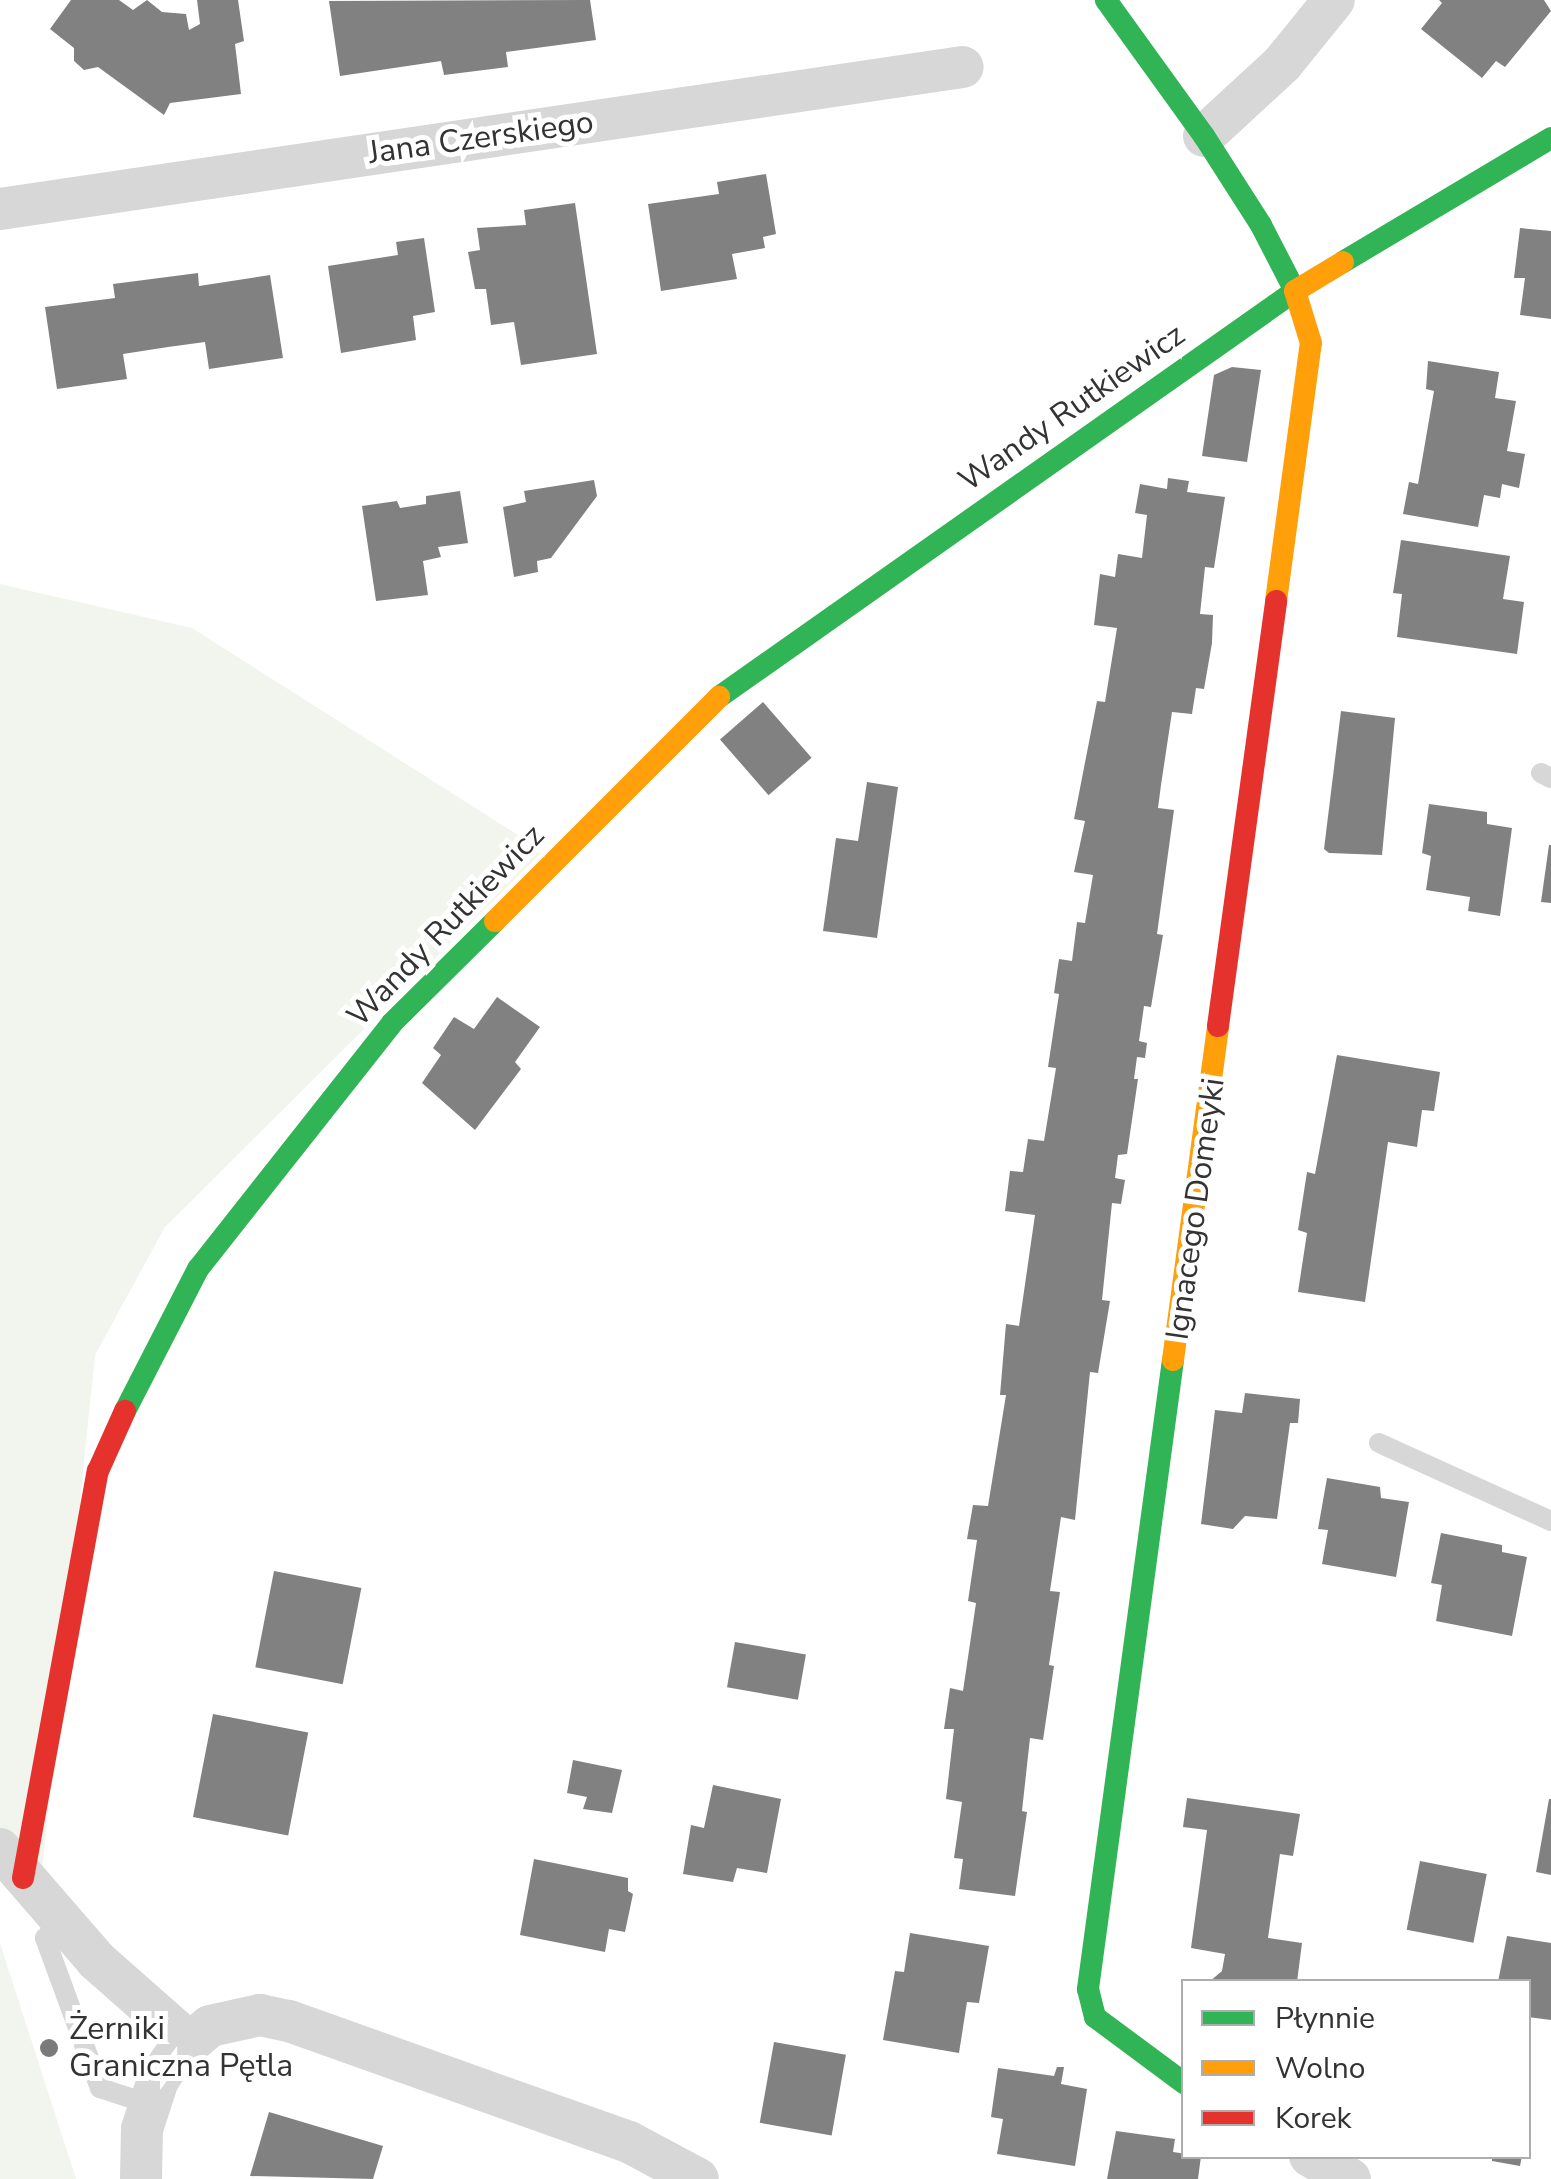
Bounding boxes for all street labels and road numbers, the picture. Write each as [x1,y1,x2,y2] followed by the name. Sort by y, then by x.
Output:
[366,103,596,173] street label: Jana Czerskiego
[952,316,1192,500] street label: Wandy Rutkiewicz
[340,817,552,1035] street label: Wandy Rutkiewicz
[1159,1076,1233,1342] street label: Ignacego Domeyki

